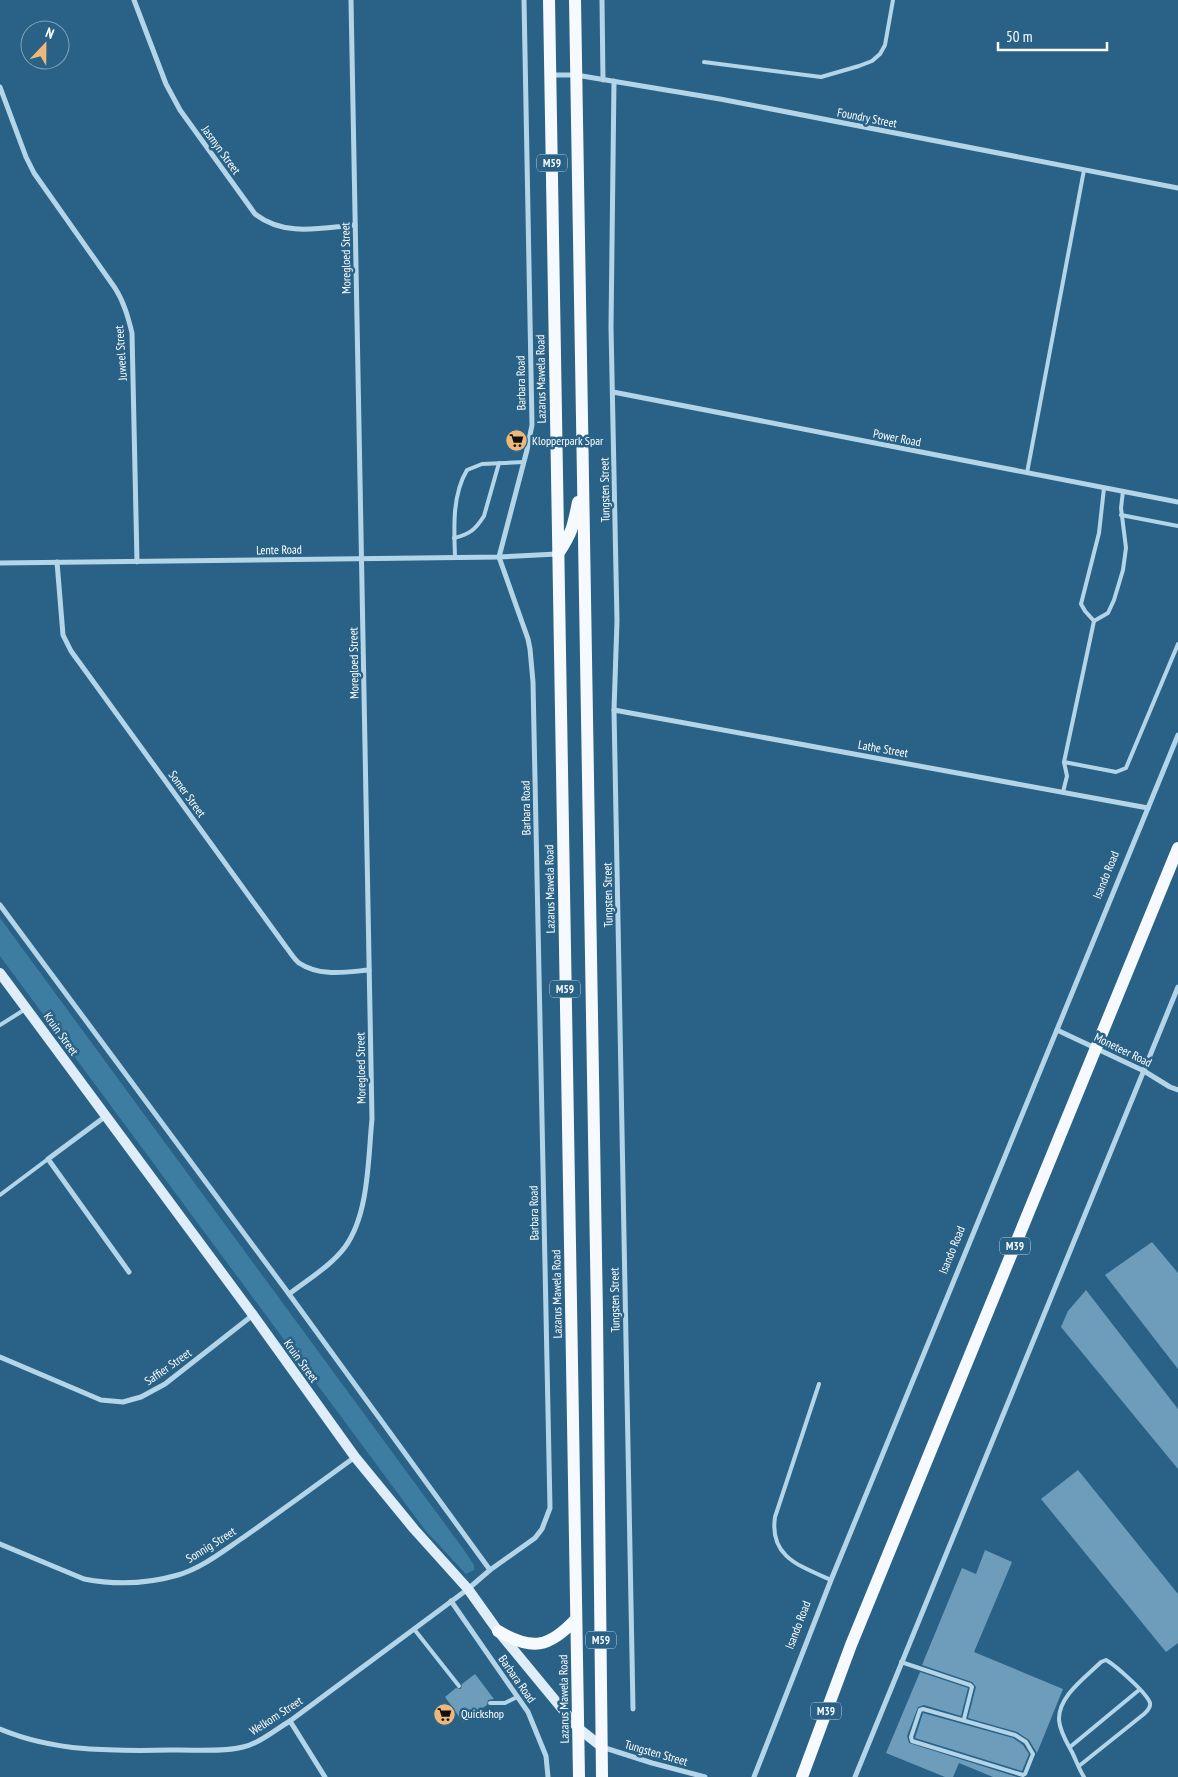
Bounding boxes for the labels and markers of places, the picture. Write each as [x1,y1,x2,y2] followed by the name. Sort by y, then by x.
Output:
[504,429,528,453] supermarket icon: Klopperpark Spar
[532,433,604,448] place label: Klopperpark Spar
[433,1702,457,1726] supermarket icon: Quickshop
[461,1706,504,1721] place label: Quickshop

